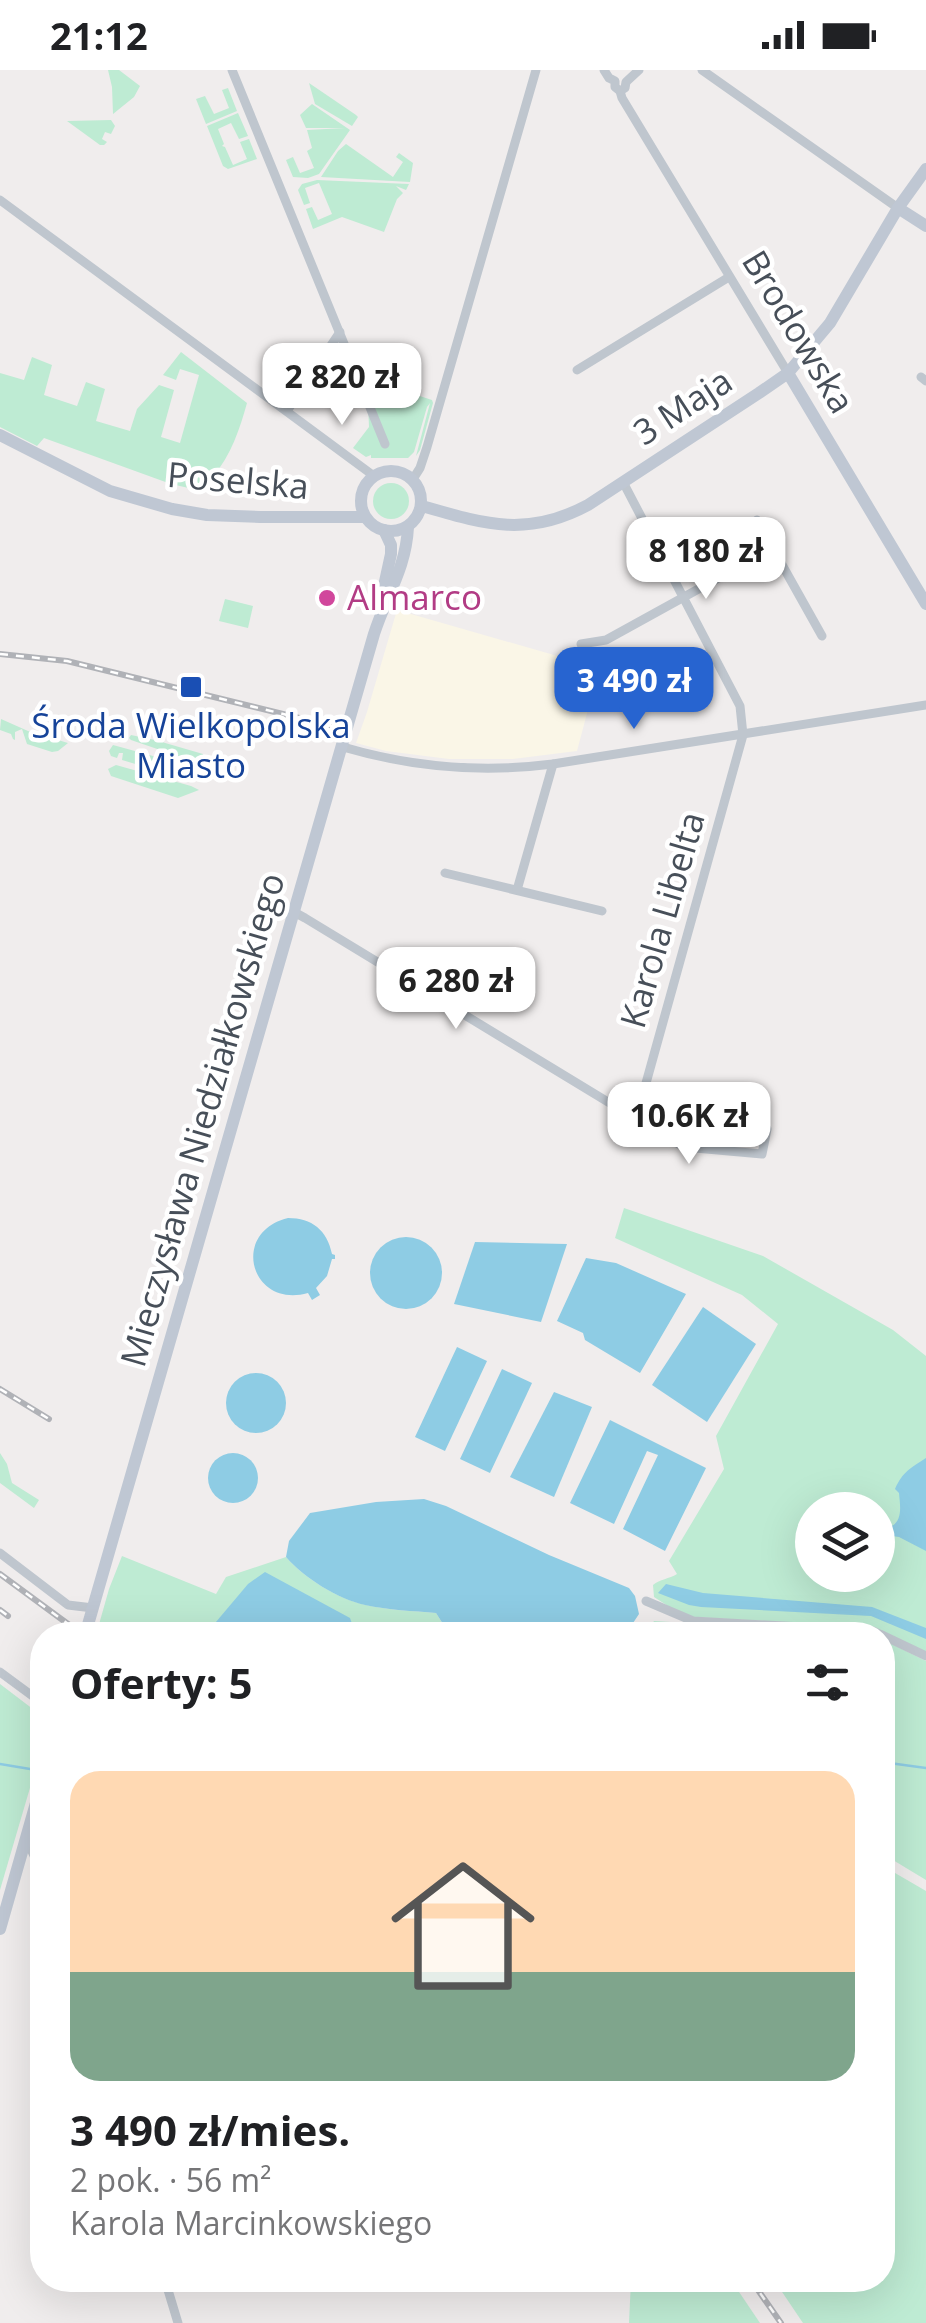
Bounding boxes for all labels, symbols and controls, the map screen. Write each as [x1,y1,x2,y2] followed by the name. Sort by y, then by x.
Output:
[50,9,148,61] text: 21:12
[732,241,866,421] street label: Brodowska
[239,343,445,428] pin: 2 820 zł
[284,354,400,397] text: 2 820 zł
[624,357,740,455] street label: 3 Maja
[165,450,311,509] street label: Poselska
[603,517,809,602] pin: 8 180 zł
[648,528,764,571] text: 8 180 zł
[347,573,482,620] place label: Almarco
[316,587,338,609] marker: Almarco
[531,647,737,732] pin: 3 490 zł
[576,658,692,701] text: 3 490 zł
[178,674,204,700] marker: Środa Wielkopolska Miasto
[31,701,351,788] place label: Środa Wielkopolska Miasto
[608,806,715,1033] street label: Karola Libelta
[109,867,295,1372] street label: Mieczysława Niedziałkowskiego
[353,947,559,1032] pin: 6 280 zł
[398,958,514,1001] text: 6 280 zł
[586,1082,792,1167] pin: 10.6K zł
[630,1093,748,1136] text: 10.6K zł
[795,1492,895,1592] map controls
[795,1492,895,1592] button: layers
[70,1654,253,1711] text: Oferty: 5
[800,1655,855,1710] icon: filters
[373,1836,553,2016] icon: home
[70,2101,350,2158] text: 3 490 zł/mies.
[70,2158,271,2201] text: 2 pok. · 56 m²
[70,2201,432,2244] text: Karola Marcinkowskiego

